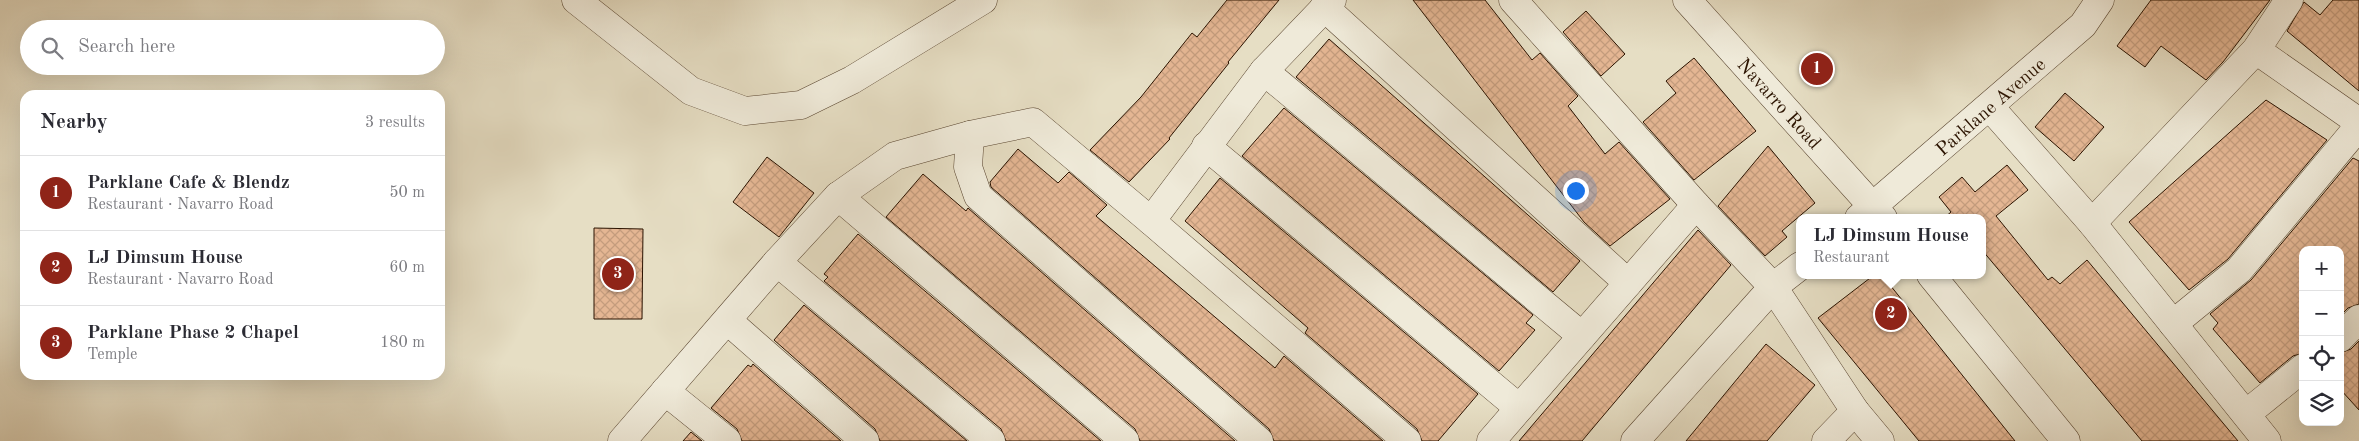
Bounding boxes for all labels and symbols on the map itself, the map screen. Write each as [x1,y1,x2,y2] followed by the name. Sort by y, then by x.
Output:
[1801,50,1833,88] pin: 1
[1933,55,2050,160] street label: Parklane Avenue
[1733,56,1824,154] street label: Navarro Road
[1563,178,1589,204] your location
[602,255,634,293] pin: 3
[1875,295,1907,333] pin: 2

